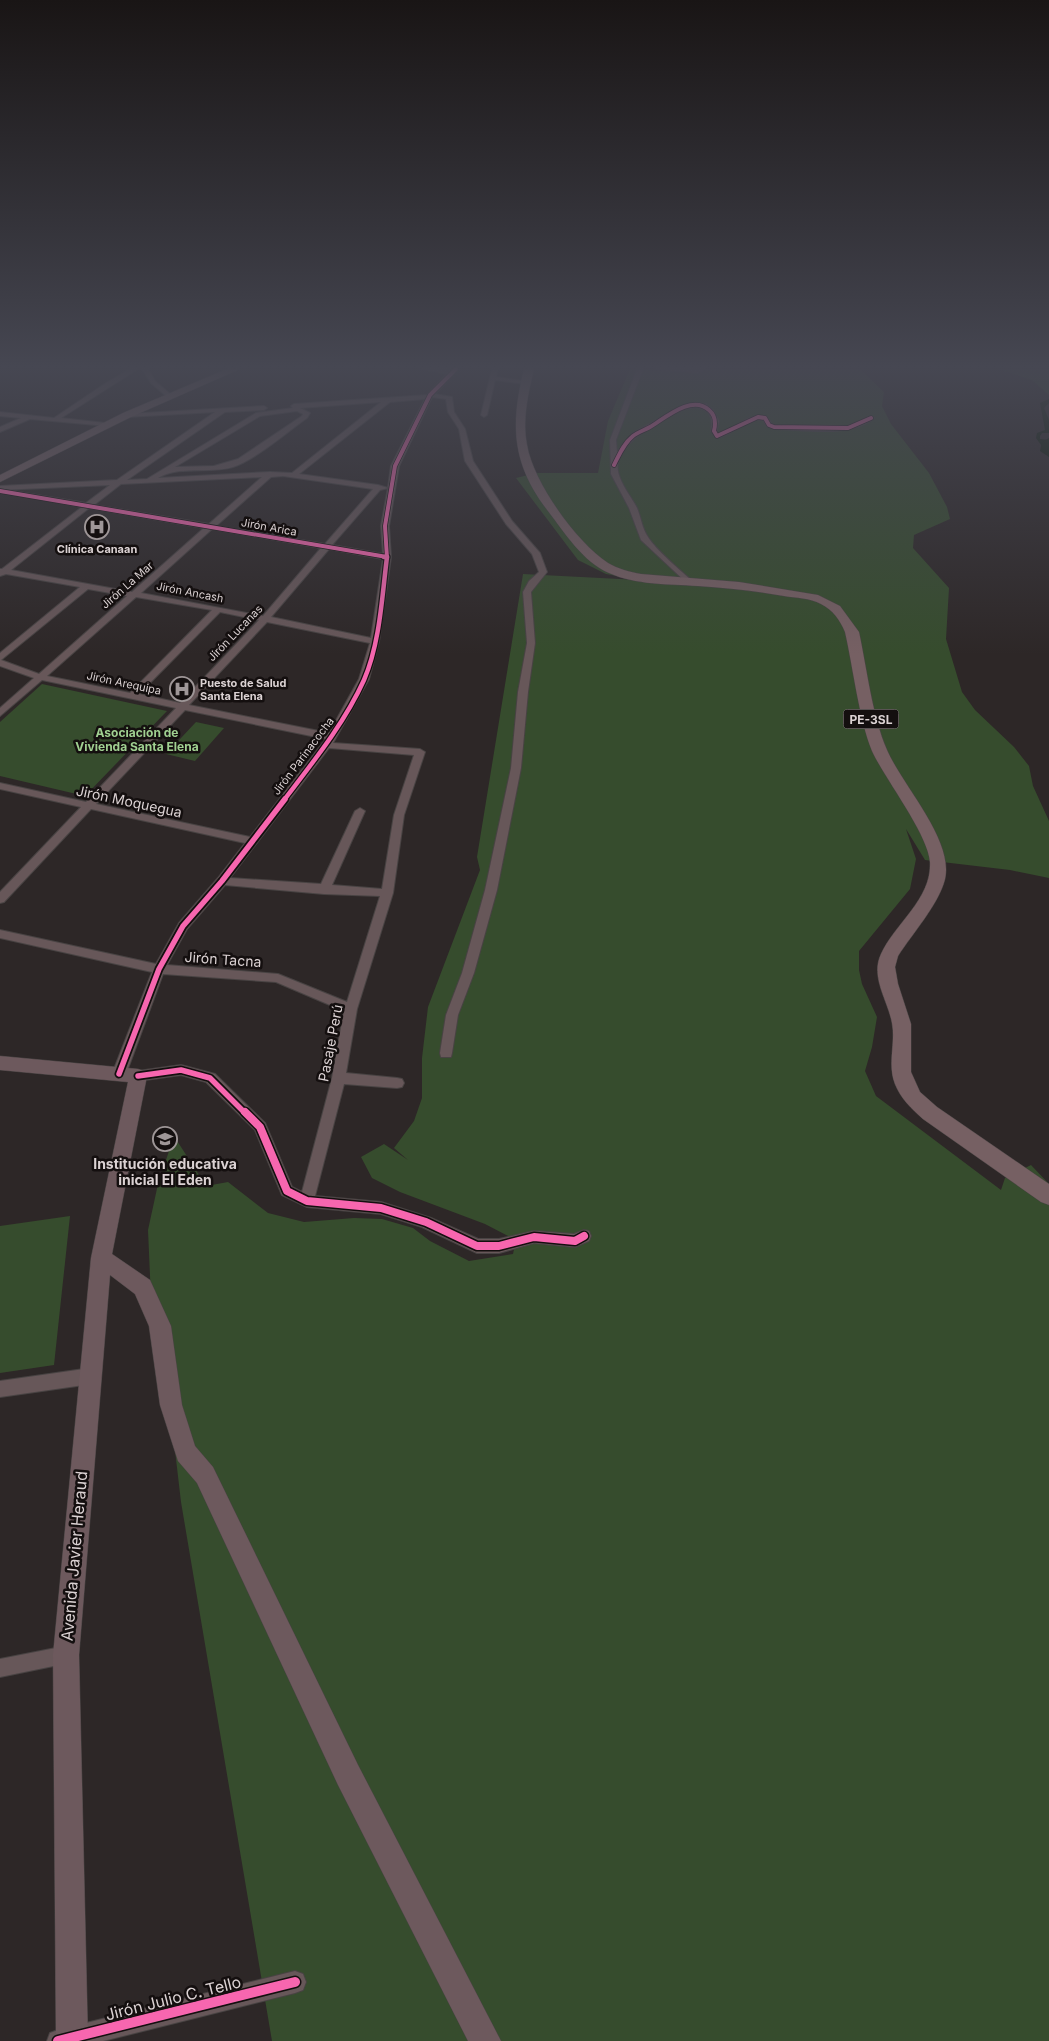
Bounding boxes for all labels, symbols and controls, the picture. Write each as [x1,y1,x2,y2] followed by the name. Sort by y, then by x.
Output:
[84,514,110,540] hospital icon: Clínica Canaan
[240,515,298,539] street label: Jirón Arica
[57,542,137,556] place label: Clínica Canaan
[98,558,156,612] street label: Jirón La Mar
[155,579,225,605] street label: Jirón Ancash
[205,602,265,664] street label: Jirón Lucanas
[85,668,163,698] street label: Jirón Arequipa
[169,676,195,702] hospital icon: Puesto de Salud Santa Elena
[200,676,286,703] place label: Puesto de Salud Santa Elena
[844,710,898,729] road number: PE-3SL
[269,714,337,798] street label: Jirón Parinacocha
[75,725,199,754] district label: Asociación de Vivienda Santa Elena
[75,781,183,821] street label: Jirón Moquegua
[184,948,262,970] street label: Jirón Tacna
[314,1003,346,1083] street label: Pasaje Perú
[152,1126,178,1152] school or university icon: Institución educativa inicial El Eden
[93,1155,237,1188] place label: Institución educativa inicial El Eden
[57,1470,91,1642] street label: Avenida Javier Heraud
[103,1971,243,2025] street label: Jirón Julio C. Tello

